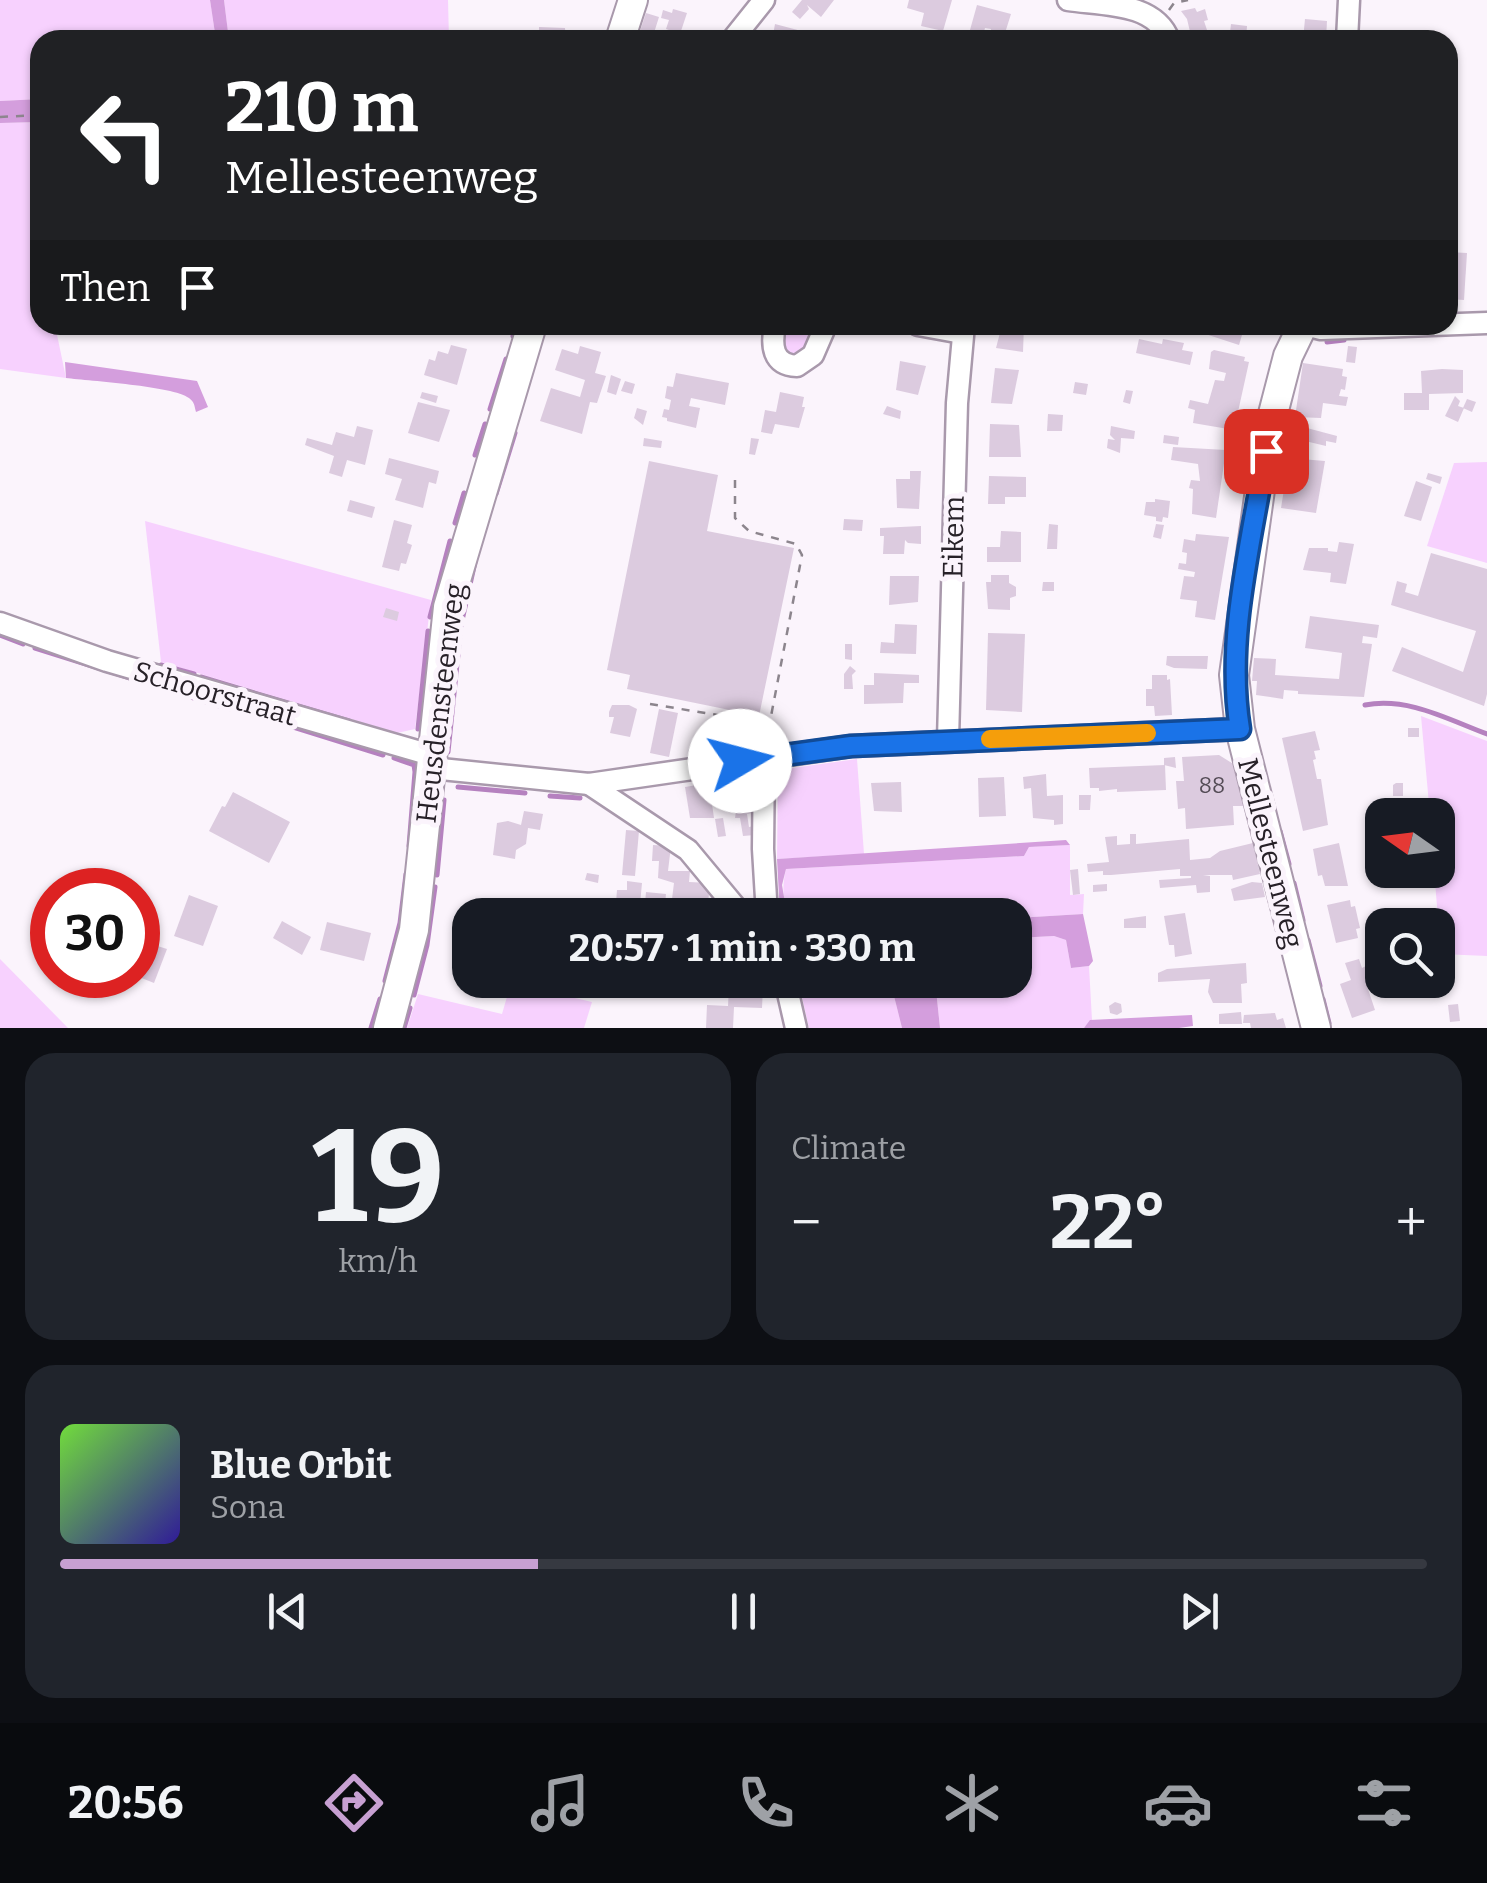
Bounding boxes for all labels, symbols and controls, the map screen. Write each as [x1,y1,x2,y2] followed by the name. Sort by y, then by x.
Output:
[225,66,418,150] text: 210 m
[60,70,190,200] icon: left
[225,151,538,205] text: Mellesteenweg
[170,260,225,315] icon: arrive
[60,265,150,311] text: Then
[1224,409,1309,494] pin
[1239,424,1294,479] icon: arrive
[936,495,971,578] street label: Eikem
[409,581,472,825] street label: Heusdensteenweg
[130,655,300,732] street label: Schoorstraat
[688,709,792,813] position arrow
[1231,755,1310,952] street label: Mellesteenweg
[1199,772,1225,799] house number: 88
[1365,798,1455,888] north arrow
[1365,798,1455,998] map controls
[30,868,160,998] speed limit sign: 30
[1365,908,1455,998] button: search
[569,925,915,971] text: 20:57 · 1 min · 330 m
[312,1099,445,1255] text: 19
[791,1129,906,1167] text: Climate
[1050,1178,1167,1268] text: 22°
[791,1190,821,1256] text: −
[1396,1190,1427,1256] text: +
[338,1242,418,1280] text: km/h
[210,1442,392,1488] text: Blue Orbit
[210,1488,285,1526] text: Sona
[260,1584,315,1639] icon: previous
[716,1584,771,1639] icon: pause
[1172,1584,1227,1639] icon: next
[319,1768,389,1838] icon: directions
[525,1768,595,1838] icon: music
[731,1768,801,1838] icon: phone
[937,1768,1007,1838] icon: climate
[1143,1768,1213,1838] icon: car
[1349,1768,1419,1838] icon: filters
[68,1776,184,1830] text: 20:56

